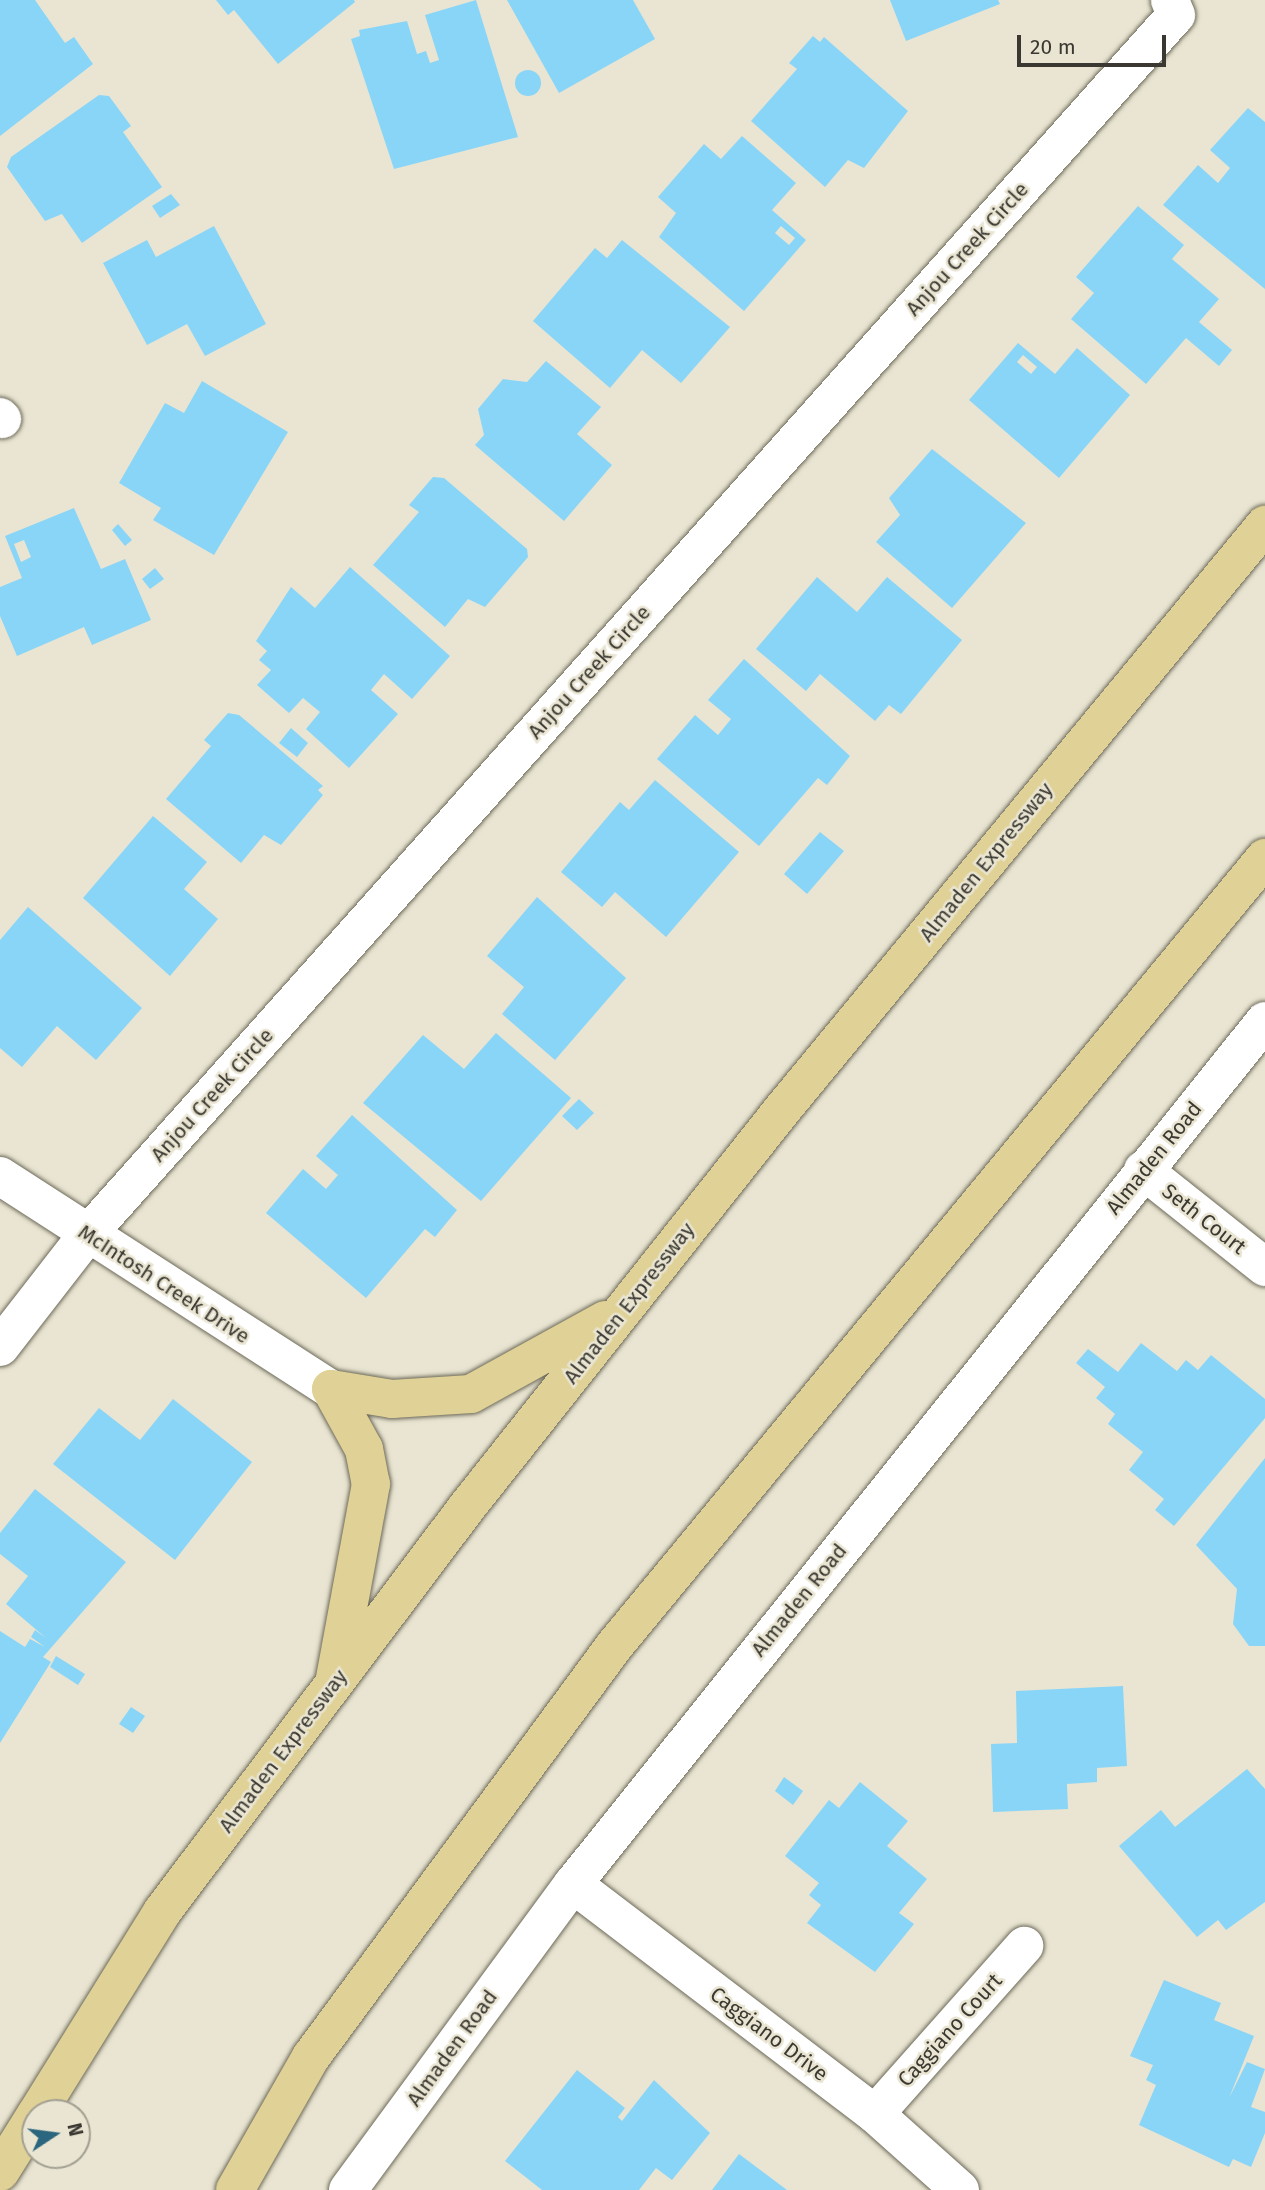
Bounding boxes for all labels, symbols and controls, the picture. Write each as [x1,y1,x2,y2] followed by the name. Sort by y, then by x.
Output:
[1020,21,1169,65] scale bar
[1030,34,1076,60] text: 20 m
[900,177,1034,321] street label: Anjou Creek Circle
[522,600,656,744] street label: Anjou Creek Circle
[914,777,1058,947] street label: Almaden Expressway
[145,1023,279,1167] street label: Anjou Creek Circle
[1101,1096,1207,1220] street label: Almaden Road
[1157,1178,1251,1260] street label: Seth Court
[558,1217,700,1389] street label: Almaden Expressway
[73,1219,255,1349] street label: McIntosh Creek Drive
[746,1538,852,1662] street label: Almaden Road
[213,1664,353,1838] street label: Almaden Expressway
[893,1968,1007,2092] street label: Caggiano Court
[705,1981,833,2087] street label: Caggiano Drive
[401,1985,503,2111] street label: Almaden Road
[21,2099,91,2169] north arrow
[62,2121,88,2138] text: N

